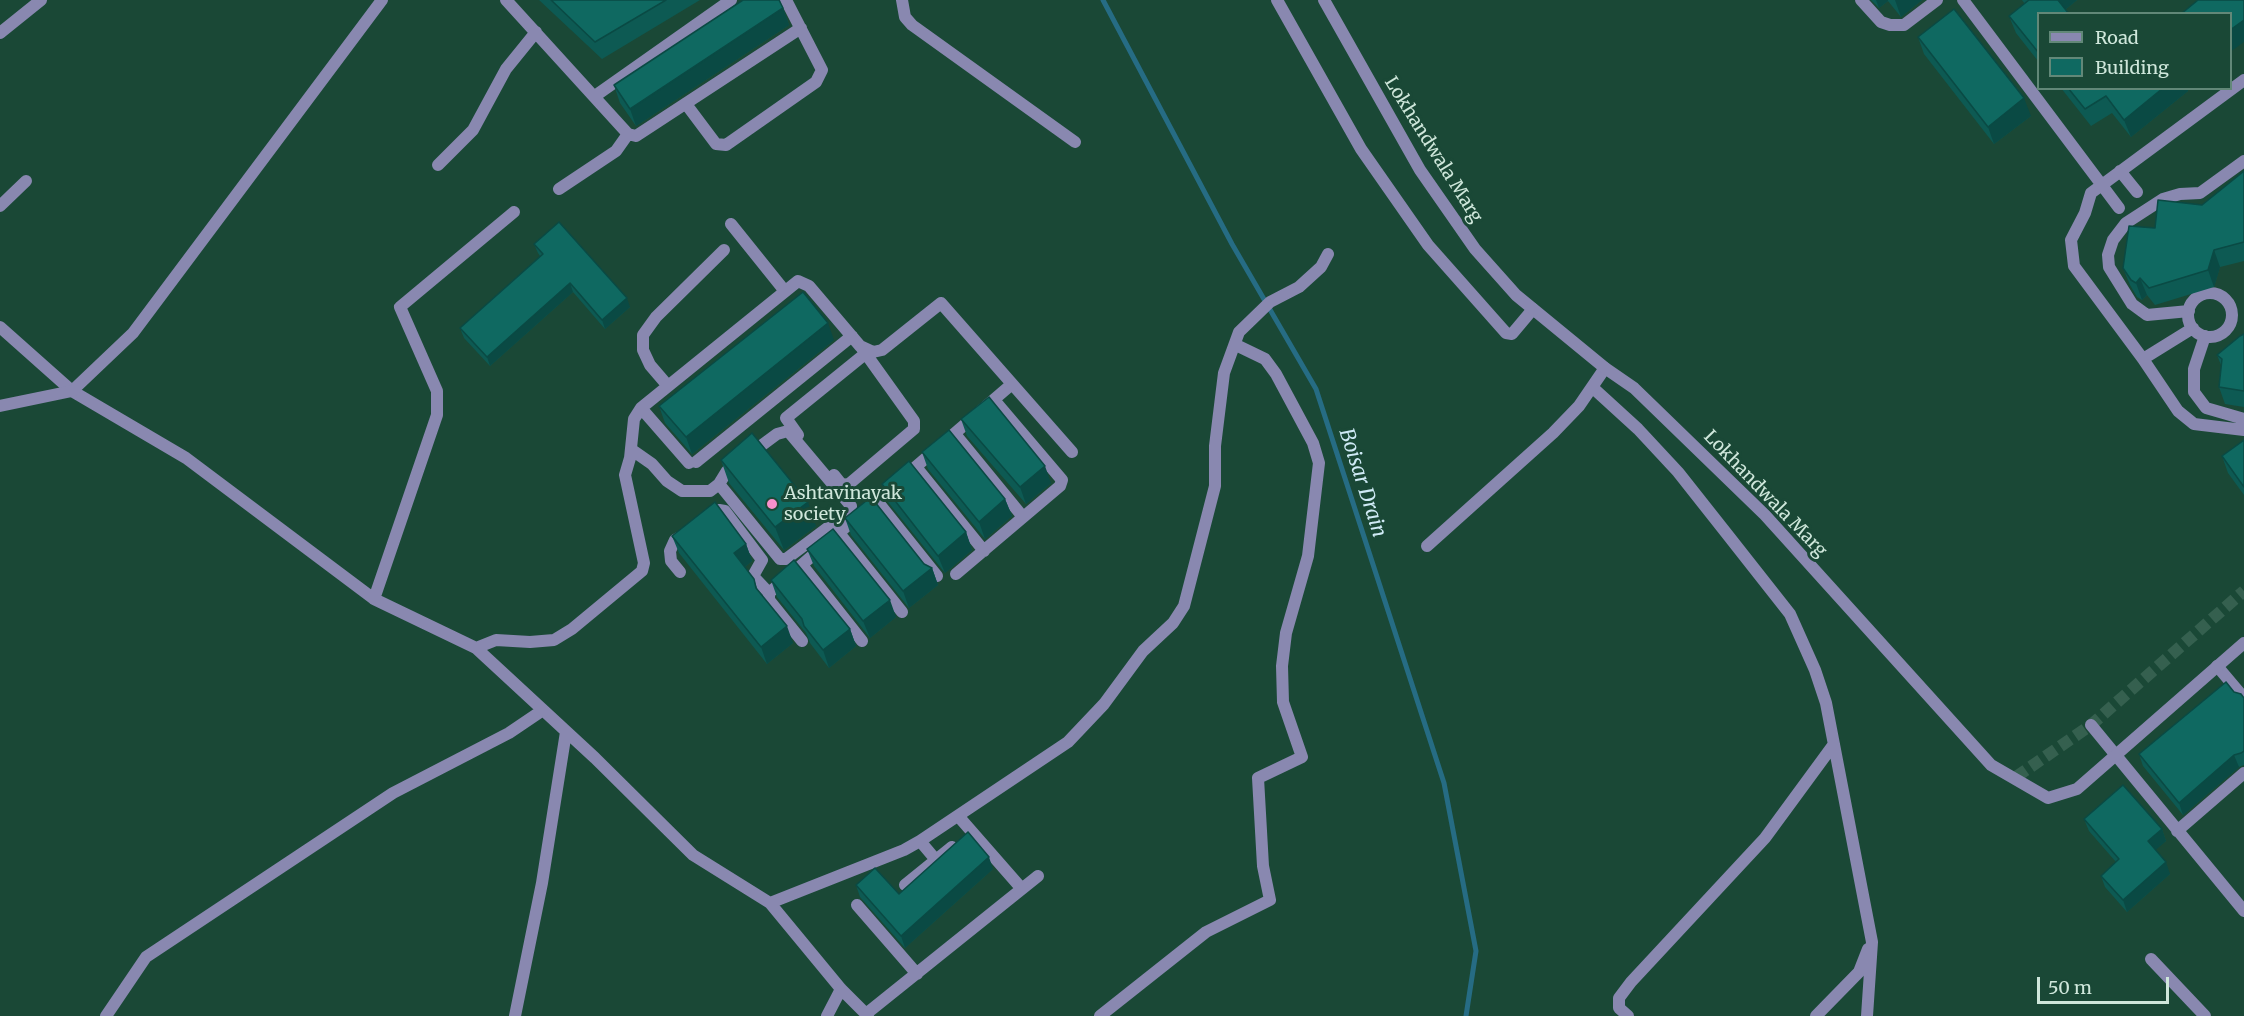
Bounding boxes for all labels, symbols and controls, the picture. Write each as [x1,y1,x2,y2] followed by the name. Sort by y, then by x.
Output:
[2037,12,2232,90] legend
[2095,26,2139,49] text: Road
[2095,56,2169,79] text: Building
[1379,73,1487,227] street label: Lokhandwala Marg
[1333,426,1391,540] water label: Boisar Drain
[1699,426,1831,562] street label: Lokhandwala Marg
[784,483,902,526] place label: Ashtavinayak society
[765,497,779,511] marker: Ashtavinayak society
[2040,965,2172,1003] scale bar
[2048,976,2092,999] text: 50 m

